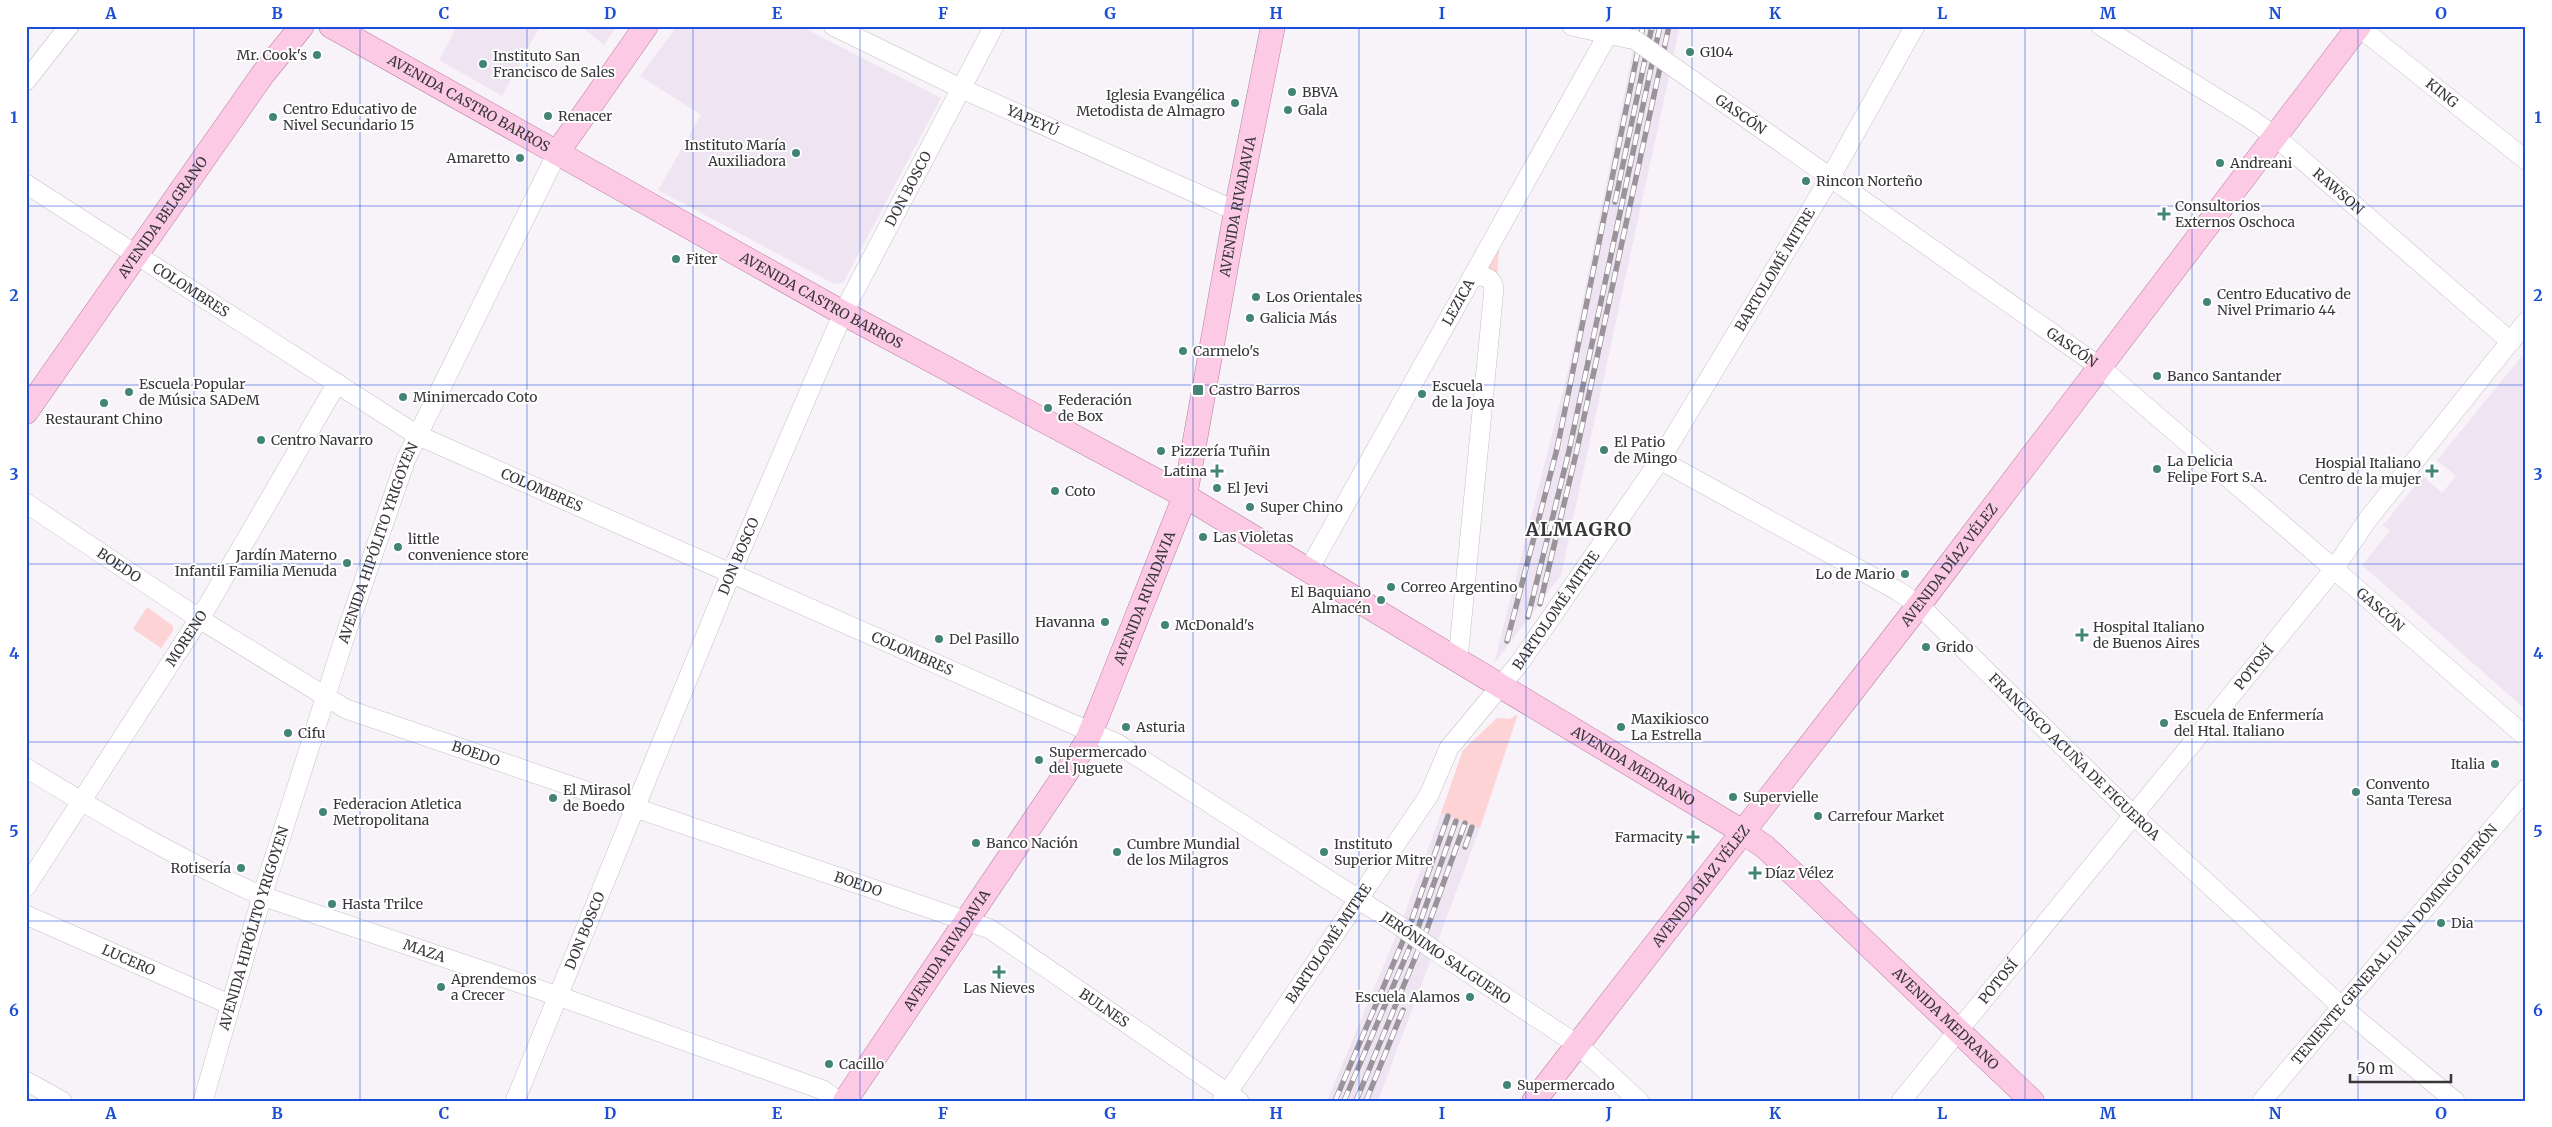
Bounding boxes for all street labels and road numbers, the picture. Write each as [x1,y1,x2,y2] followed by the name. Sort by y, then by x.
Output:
[384,50,553,156] street label: AVENIDA CASTRO BARROS
[2422,75,2462,111] street label: KING
[1712,90,1770,138] street label: GASCÓN
[1003,101,1062,140] street label: YAPEYÚ
[1215,134,1260,279] street label: AVENIDA RIVADAVIA
[881,148,936,229] street label: DON BOSCO
[113,153,211,282] street label: AVENIDA BELGRANO
[2309,164,2368,219] street label: RAWSON
[1731,205,1819,335] street label: BARTOLOMÉ MITRE
[736,248,906,352] street label: AVENIDA CASTRO BARROS
[149,259,233,321] street label: COLOMBRES
[1438,276,1478,329] street label: LEZICA
[2043,323,2101,371] street label: GASCÓN
[334,439,422,647] street label: AVENIDA HIPÓLITO YRIGOYEN
[498,464,585,516] street label: COLOMBRES
[1896,500,2002,631] street label: AVENIDA DÍAZ VÉLEZ
[714,515,763,597] street label: DON BOSCO
[1109,528,1179,668] street label: AVENIDA RIVADAVIA
[93,544,145,587] street label: BOEDO
[1508,547,1603,673] street label: BARTOLOMÉ MITRE
[2353,584,2408,636] street label: GASCÓN
[162,607,211,670] street label: MORENO
[869,627,956,679] street label: COLOMBRES
[2230,641,2277,694] street label: POTOSÍ
[1985,669,2164,844] street label: FRANCISCO ACUÑA DE FIGUEROA
[1567,721,1698,810] street label: AVENIDA MEDRANO
[450,737,502,770] street label: BOEDO
[2287,820,2501,1069] street label: TENIENTE GENERAL JUAN DOMINGO PERÓN
[1647,822,1754,951] street label: AVENIDA DÍAZ VÉLEZ
[215,824,293,1033] street label: AVENIDA HIPÓLITO YRIGOYEN
[832,867,885,901] street label: BOEDO
[1282,880,1375,1007] street label: BARTOLOMÉ MITRE
[899,886,994,1015] street label: AVENIDA RIVADAVIA
[561,889,609,972] street label: DON BOSCO
[1377,907,1514,1008] street label: JERÓNIMO SALGUERO
[401,935,448,966] street label: MAZA
[99,940,158,980] street label: LUCERO
[1975,956,2022,1008] street label: POTOSÍ
[1888,963,2003,1074] street label: AVENIDA MEDRANO
[1076,984,1133,1031] street label: BULNES

